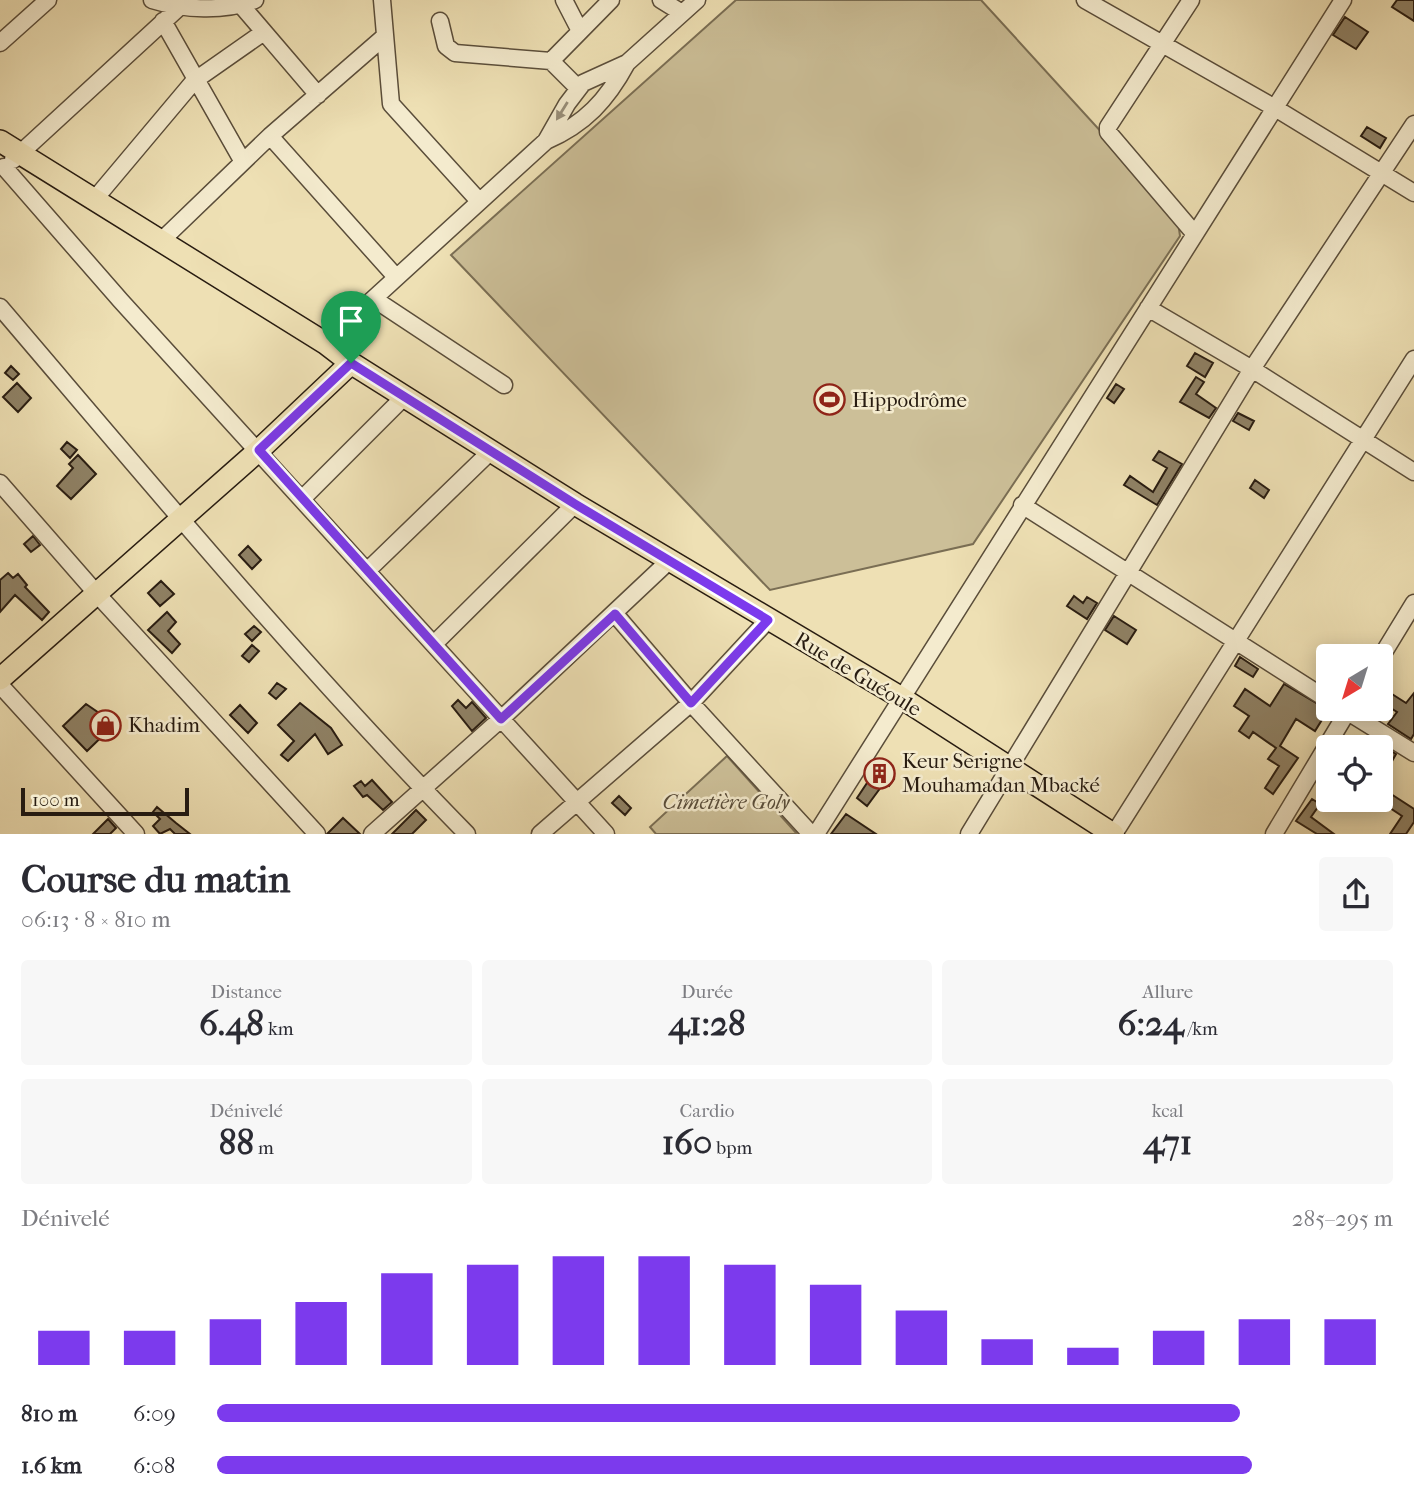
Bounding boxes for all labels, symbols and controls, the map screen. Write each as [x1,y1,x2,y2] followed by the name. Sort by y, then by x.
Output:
[556,101,569,121] one-way arrow
[321,291,381,363] pin
[332,302,370,340] icon: arrive
[812,383,846,417] sports icon: Hippodrôme
[852,388,967,412] place label: Hippodrôme
[790,627,926,721] street label: Rue de Guéoule
[1316,644,1393,721] north arrow
[1316,644,1393,812] map controls
[88,708,122,742] shop icon: Khadim
[128,713,200,737] place label: Khadim
[1316,735,1393,812] button: locate
[902,749,1100,797] place label: Keur Serigne Mouhamadan Mbacké
[862,756,896,790] building icon: Keur Serigne Mouhamadan Mbacké
[21,785,189,817] scale bar
[32,789,80,811] text: 100 m
[662,790,791,814] park label: Cimetière Goly
[21,857,290,902] text: Course du matin
[1319,857,1393,931] button: share
[21,906,171,933] text: 06:13 · 8 × 810 m
[211,981,282,1003] text: Distance
[681,981,733,1003] text: Durée
[1142,981,1193,1003] text: Allure
[199,1003,264,1044] text: 6.48
[668,1003,746,1044] text: 41:28
[1117,1003,1184,1044] text: 6:24
[264,1018,294,1040] text: km
[1184,1018,1218,1040] text: /km
[210,1100,283,1122] text: Dénivelé
[680,1100,734,1122] text: Cardio
[1152,1100,1184,1122] text: kcal
[219,1122,254,1163] text: 88
[662,1122,712,1163] text: 160
[1143,1122,1192,1163] text: 471
[254,1137,274,1159] text: m
[712,1137,752,1159] text: bpm
[21,1205,110,1232] text: Dénivelé
[1292,1205,1393,1232] text: 285–295 m
[21,1400,77,1427] text: 810 m
[133,1400,176,1427] text: 6:09
[21,1452,82,1479] text: 1.6 km
[133,1452,175,1479] text: 6:08

